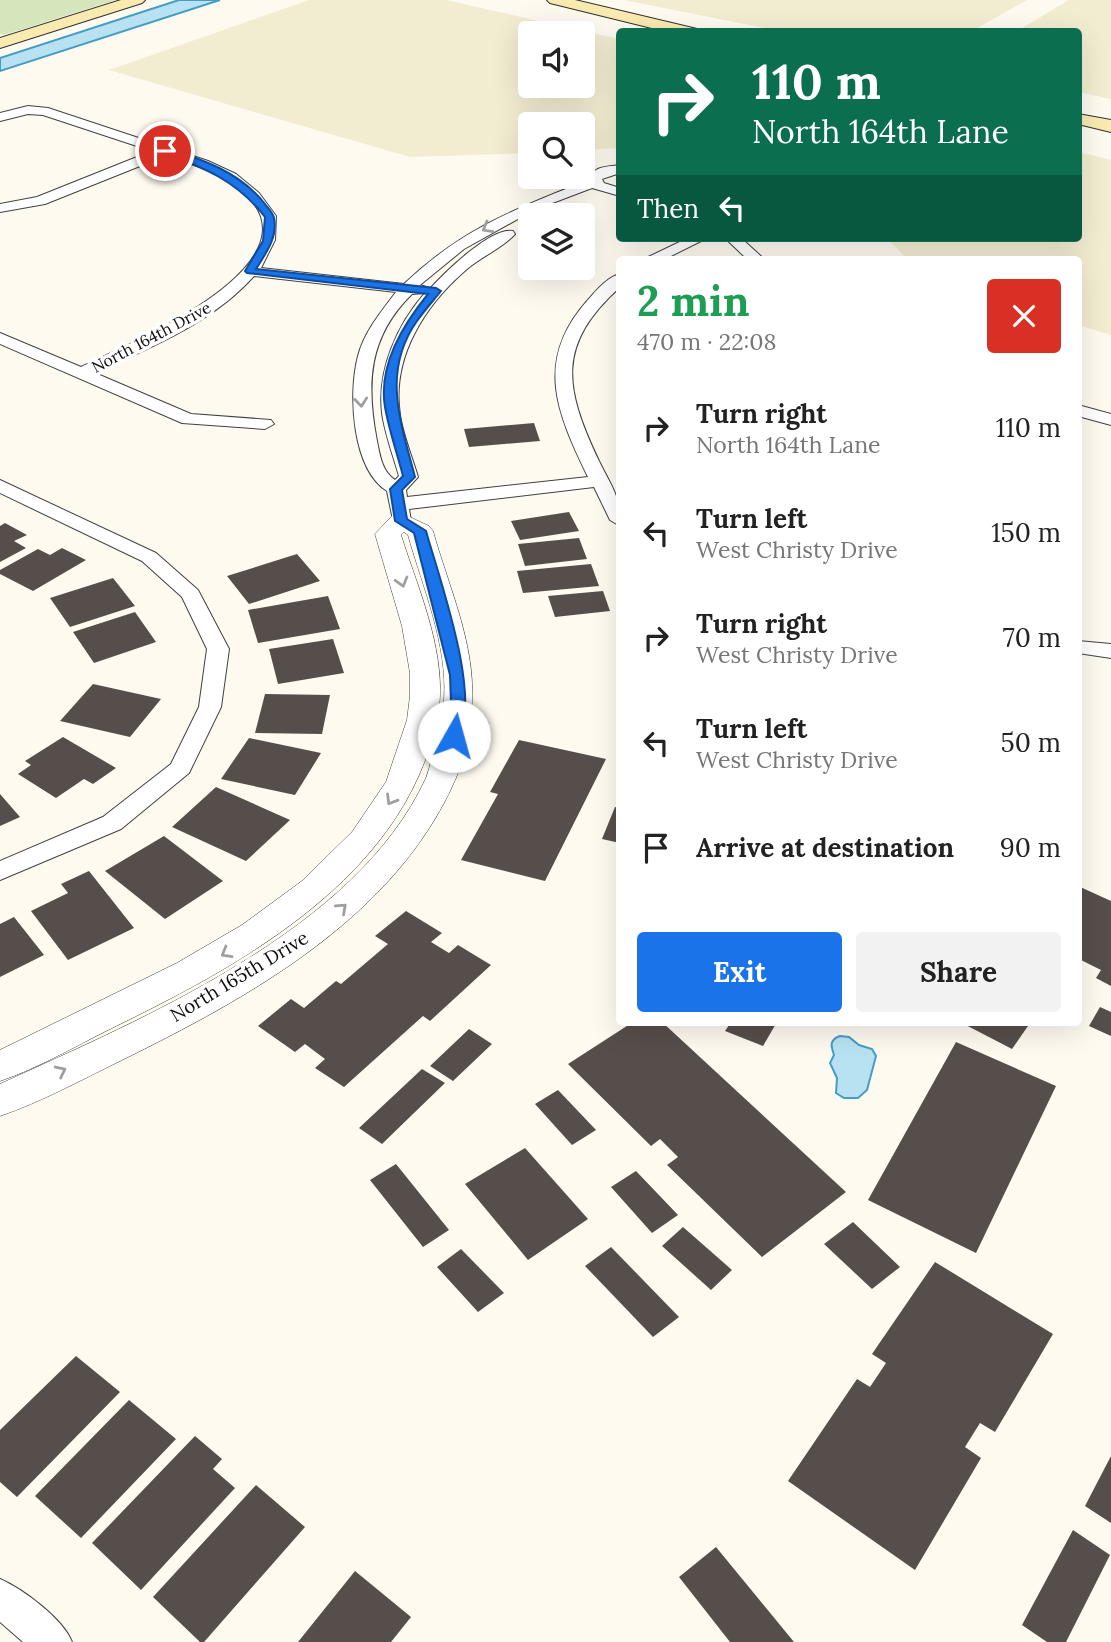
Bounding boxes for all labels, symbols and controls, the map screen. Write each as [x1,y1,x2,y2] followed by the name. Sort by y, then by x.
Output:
[518,21,595,280] map controls
[518,21,595,98] button: sound
[752,50,881,112] text: 110 m
[637,56,728,147] icon: right
[752,111,1009,152] text: North 164th Lane
[518,112,595,189] button: search
[135,121,195,181] pin
[146,132,184,170] icon: arrive
[713,189,751,227] icon: left
[637,192,699,225] text: Then
[518,203,595,280] button: layers
[482,220,494,233] one-way arrow
[637,274,750,328] text: 2 min
[987,279,1061,353] button: close
[88,297,214,377] street label: North 164th Drive
[637,327,776,356] text: 470 m · 22:08
[353,397,368,408] one-way arrow
[696,397,827,430] text: Turn right
[637,409,675,447] icon: right
[996,411,1061,444] text: 110 m
[696,430,881,459] text: North 164th Lane
[696,502,807,535] text: Turn left
[637,514,675,552] icon: left
[991,516,1061,549] text: 150 m
[696,535,898,564] text: West Christy Drive
[393,576,408,588] one-way arrow
[696,607,827,640] text: Turn right
[637,619,675,657] icon: right
[1003,621,1061,654] text: 70 m
[696,640,898,669] text: West Christy Drive
[417,699,491,773] position arrow
[696,712,807,745] text: Turn left
[637,724,675,762] icon: left
[1001,726,1061,759] text: 50 m
[696,745,898,774] text: West Christy Drive
[387,792,400,805] one-way arrow
[637,829,675,867] icon: arrive
[696,831,954,864] text: Arrive at destination
[1000,831,1061,864] text: 90 m
[334,904,347,916] one-way arrow
[166,925,312,1027] street label: North 165th Drive
[637,932,842,1012] button: Exit
[856,932,1061,1012] button: Share
[220,945,233,958] one-way arrow
[54,1066,66,1080] one-way arrow

